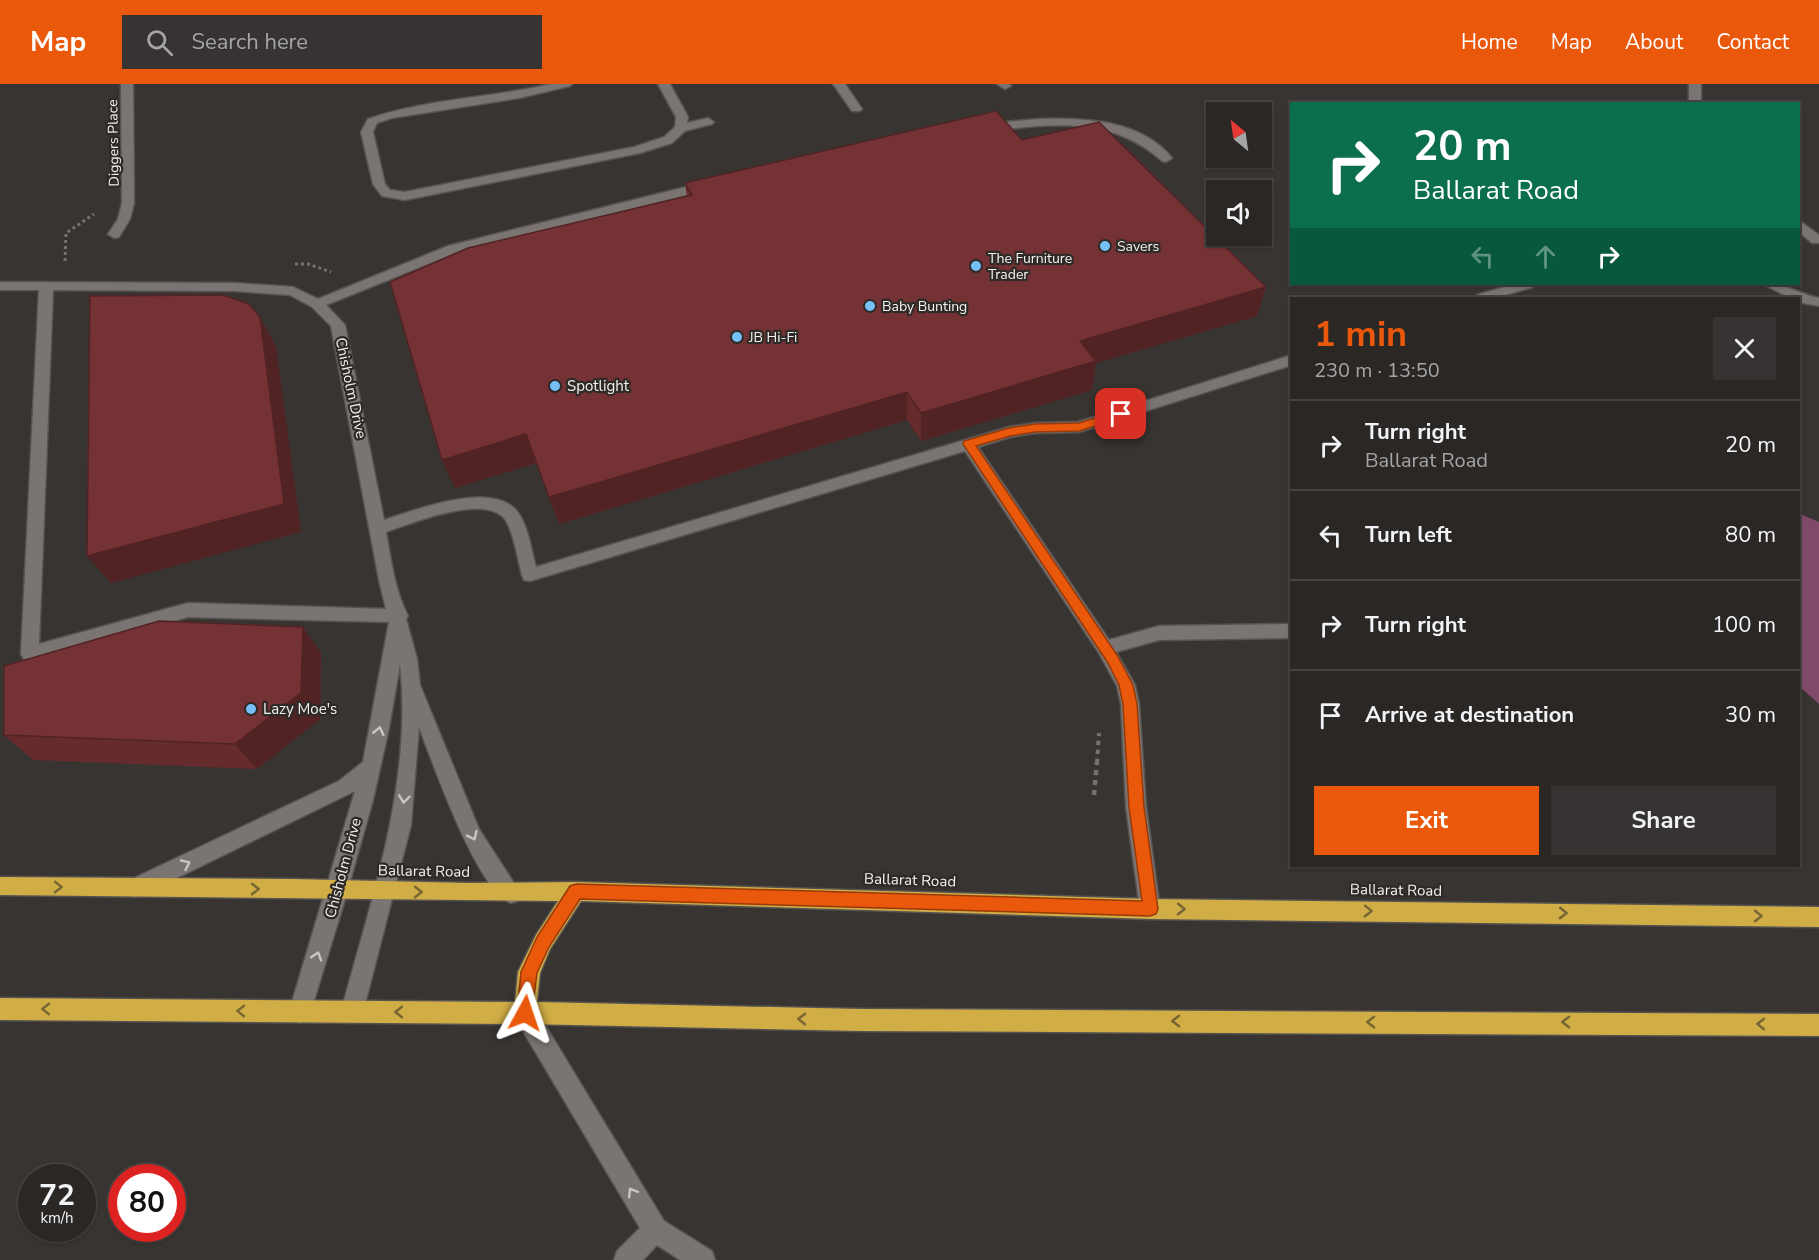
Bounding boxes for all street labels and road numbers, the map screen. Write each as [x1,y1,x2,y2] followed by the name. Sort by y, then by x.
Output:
[103,99,124,187] street label: Diggers Place
[331,336,371,440] street label: Chisholm Drive
[320,816,366,920] street label: Chisholm Drive
[378,860,470,882] street label: Ballarat Road
[864,868,956,892] street label: Ballarat Road
[1350,879,1442,901] street label: Ballarat Road

